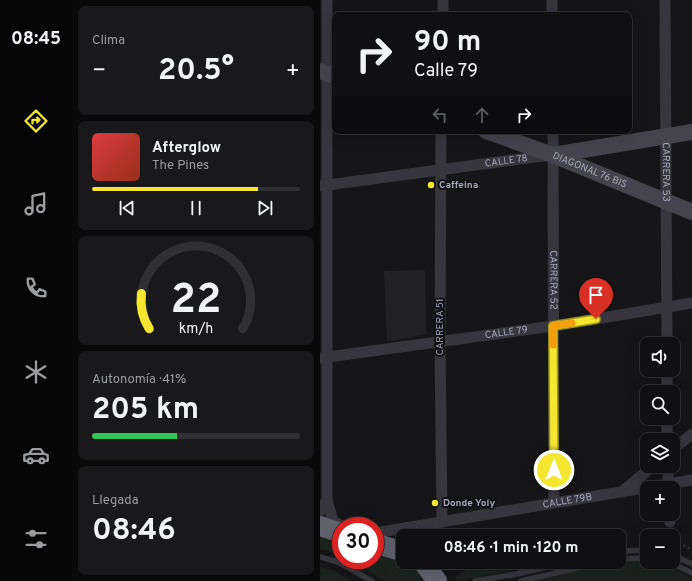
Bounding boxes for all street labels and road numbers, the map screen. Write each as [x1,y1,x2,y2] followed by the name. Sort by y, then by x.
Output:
[659,142,673,202] street label: CARRERA 53
[551,149,629,191] street label: DIAGONAL 76 BIS
[484,152,529,170] street label: CALLE 78
[547,250,560,310] street label: CARRERA 52
[434,298,447,356] street label: CARRERA 51
[484,323,529,342] street label: CALLE 79
[542,490,593,511] street label: CALLE 79B

